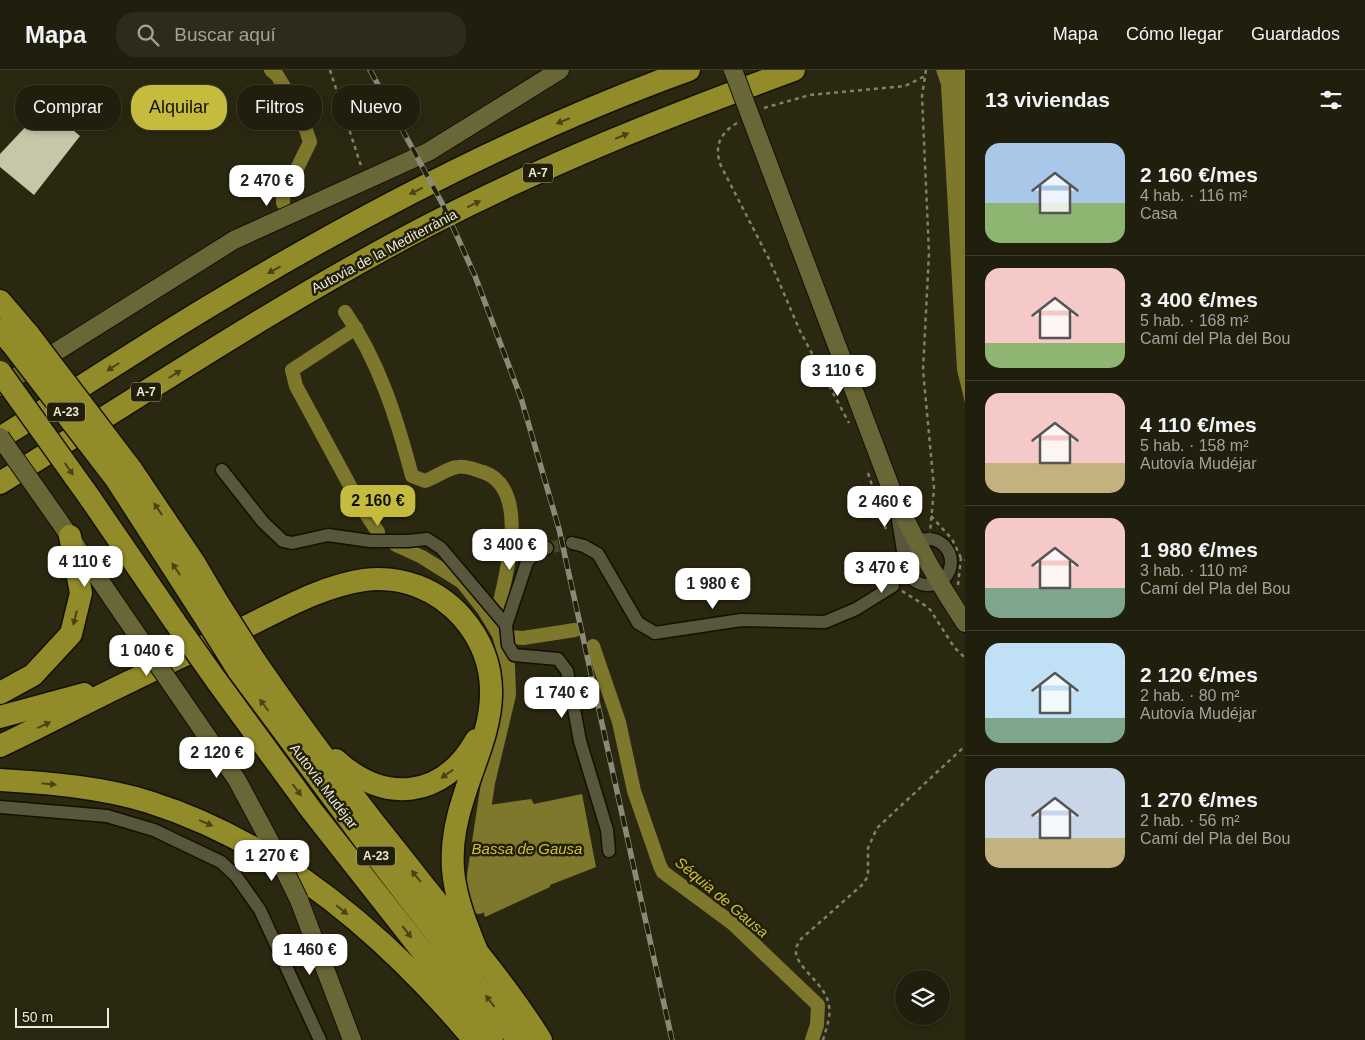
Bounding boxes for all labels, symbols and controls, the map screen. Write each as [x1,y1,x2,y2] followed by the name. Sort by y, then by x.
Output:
[116,12,466,57] search box
[25,21,86,48] text: Mapa
[134,21,162,49] icon: search
[174,24,276,45] text: Buscar aquí
[1053,24,1098,44] text: Mapa
[1126,24,1223,44] text: Cómo llegar
[1251,24,1340,44] text: Guardados
[15,85,121,130] chip: Comprar
[131,85,227,130] chip: Alquilar
[237,85,322,130] chip: Filtros
[332,85,420,130] chip: Nuevo
[1317,86,1345,114] icon: filters
[985,88,1110,111] text: 13 viviendas
[556,117,570,125] one-way arrow
[615,132,630,140] one-way arrow
[1025,163,1085,223] icon: home
[1140,163,1258,186] text: 2 160 €/mes
[221,164,313,207] pin: 2 470 €
[523,164,553,182] road number: A-7
[240,172,294,189] text: 2 470 €
[409,187,423,195] one-way arrow
[1140,187,1247,204] text: 4 hab. · 116 m²
[467,200,481,208] one-way arrow
[1140,205,1177,222] text: Casa
[308,206,460,296] street label: Autovia de la Mediterrània
[267,265,281,274] one-way arrow
[1025,288,1085,348] icon: home
[1140,288,1258,311] text: 3 400 €/mes
[1140,312,1249,329] text: 5 hab. · 168 m²
[1140,330,1290,347] text: Camí del Pla del Bou
[792,354,884,397] pin: 3 110 €
[106,362,119,372] one-way arrow
[812,362,864,379] text: 3 110 €
[168,369,182,378] one-way arrow
[131,383,161,402] road number: A-7
[47,402,85,422] road number: A-23
[1025,413,1085,473] icon: home
[1140,413,1257,436] text: 4 110 €/mes
[1140,437,1249,454] text: 5 hab. · 158 m²
[1140,455,1257,472] text: Autovía Mudéjar
[64,462,74,476] one-way arrow
[332,484,424,527] pin: 2 160 €
[839,486,931,528] pin: 2 460 €
[351,492,405,509] text: 2 160 €
[858,493,912,510] text: 2 460 €
[153,503,163,516] one-way arrow
[464,528,556,571] pin: 3 400 €
[483,536,537,553] text: 3 400 €
[1025,538,1085,598] icon: home
[1140,538,1258,561] text: 1 980 €/mes
[39,546,131,588] pin: 4 110 €
[836,552,928,594] pin: 3 470 €
[59,553,111,570] text: 4 110 €
[855,559,909,576] text: 3 470 €
[171,562,181,576] one-way arrow
[1140,562,1247,579] text: 3 hab. · 110 m²
[667,568,759,610] pin: 1 980 €
[686,575,740,592] text: 1 980 €
[1140,580,1290,597] text: Camí del Pla del Bou
[71,611,79,626] one-way arrow
[101,634,193,677] pin: 1 040 €
[120,642,174,659] text: 1 040 €
[1025,663,1085,723] icon: home
[1140,663,1258,686] text: 2 120 €/mes
[516,676,608,719] pin: 1 740 €
[535,684,589,701] text: 1 740 €
[1140,687,1240,704] text: 2 hab. · 80 m²
[258,699,269,712] one-way arrow
[1140,705,1257,722] text: Autovía Mudéjar
[37,721,51,729] one-way arrow
[171,736,263,779] pin: 2 120 €
[287,740,361,832] street label: Autovía Mudéjar
[190,744,244,761] text: 2 120 €
[440,769,454,779] one-way arrow
[41,780,57,788] one-way arrow
[291,783,302,796] one-way arrow
[1025,788,1085,848] icon: home
[1140,788,1258,811] text: 1 270 €/mes
[1140,812,1240,829] text: 2 hab. · 56 m²
[198,820,213,828] one-way arrow
[1140,830,1290,847] text: Camí del Pla del Bou
[226,840,318,882] pin: 1 270 €
[472,840,582,857] water label: Bassa de Gausa
[357,846,395,866] road number: A-23
[245,847,299,864] text: 1 270 €
[672,853,772,941] water label: Séquia de Gausa
[410,870,421,883] one-way arrow
[336,904,349,915] one-way arrow
[402,925,413,938] one-way arrow
[264,934,356,976] pin: 1 460 €
[283,941,337,958] text: 1 460 €
[895,970,950,1025] map controls
[895,970,950,1025] button: layers
[484,994,495,1007] one-way arrow
[15,1005,109,1028] scale bar
[22,1009,53,1025] text: 50 m

